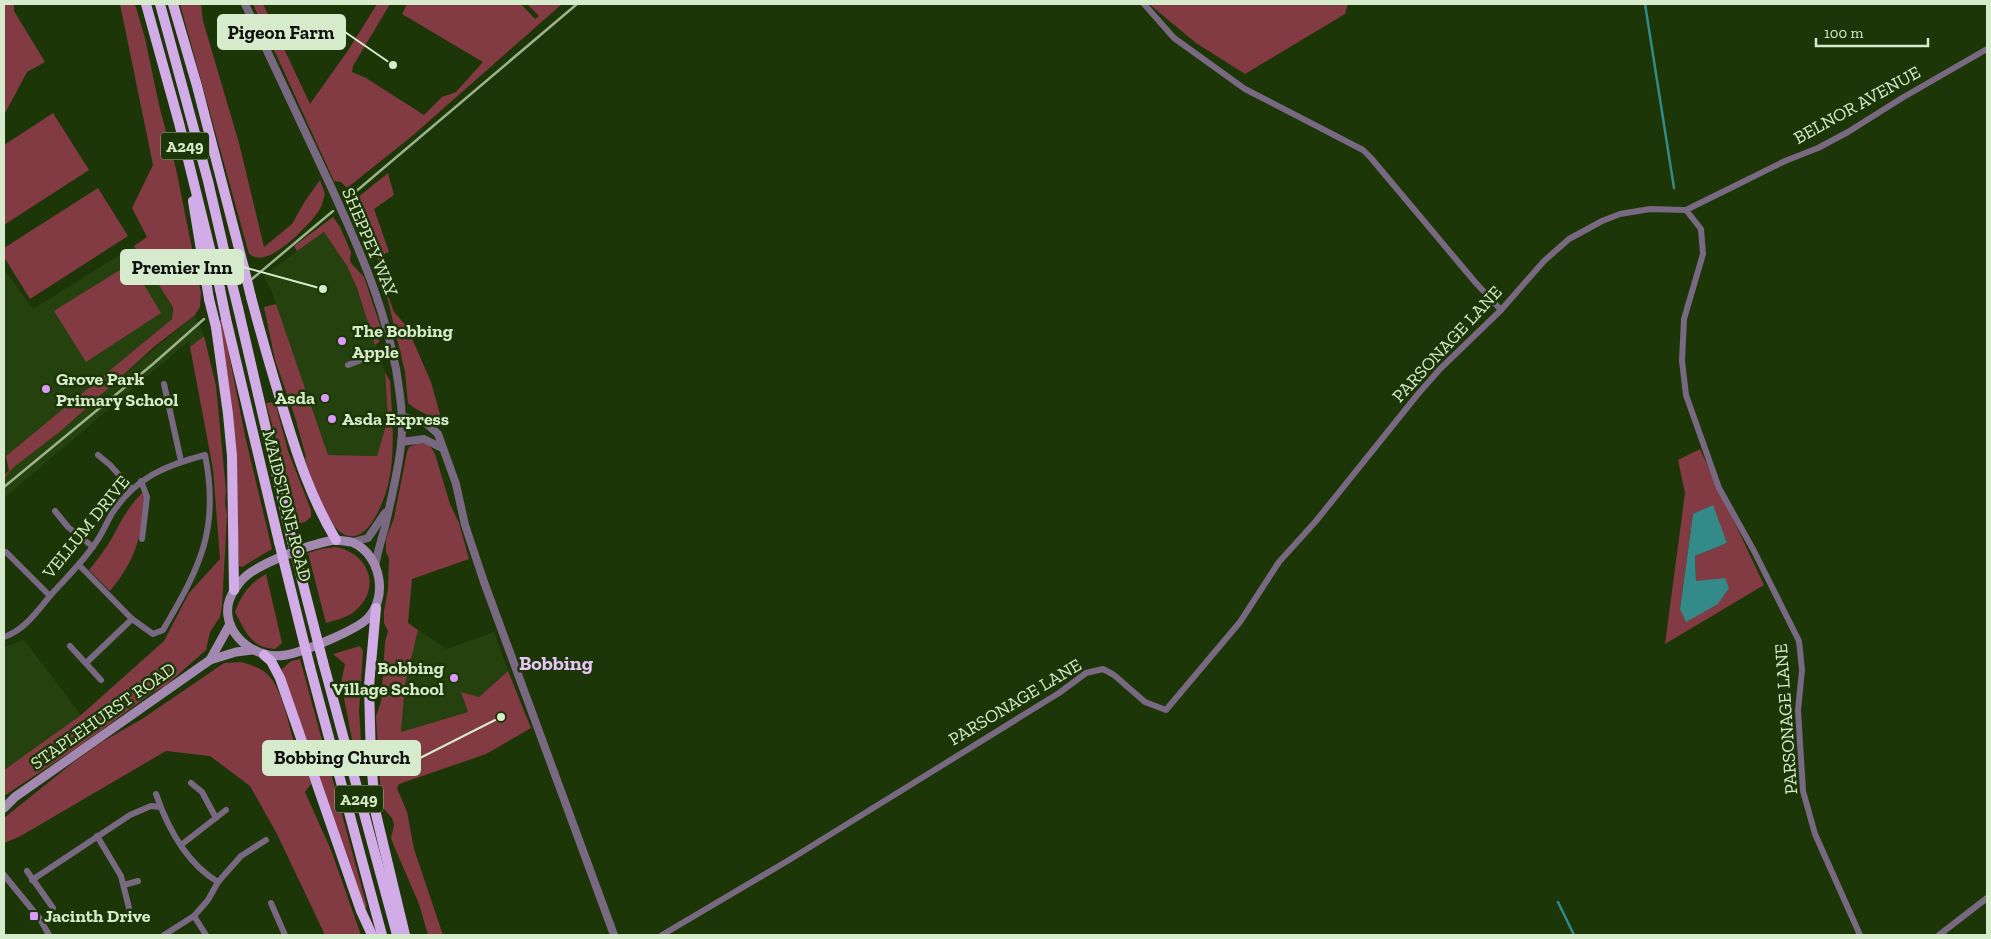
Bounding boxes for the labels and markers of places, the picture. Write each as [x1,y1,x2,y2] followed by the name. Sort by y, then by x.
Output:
[218,15,345,49] callout: Pigeon Farm
[121,250,243,284] callout: Premier Inn
[352,320,453,363] place label: The Bobbing Apple
[336,335,348,347] marker: The Bobbing Apple
[56,368,178,411] place label: Grove Park Primary School
[40,383,52,395] marker: Grove Park Primary School
[275,387,315,409] place label: Asda
[319,392,331,404] marker: Asda
[342,408,449,430] place label: Asda Express
[326,413,338,425] marker: Asda Express
[332,657,444,700] place label: Bobbing Village School
[448,672,460,684] marker: Bobbing Village School
[263,741,420,775] callout: Bobbing Church
[44,905,151,927] place label: Jacinth Drive
[28,910,40,922] marker: Jacinth Drive

